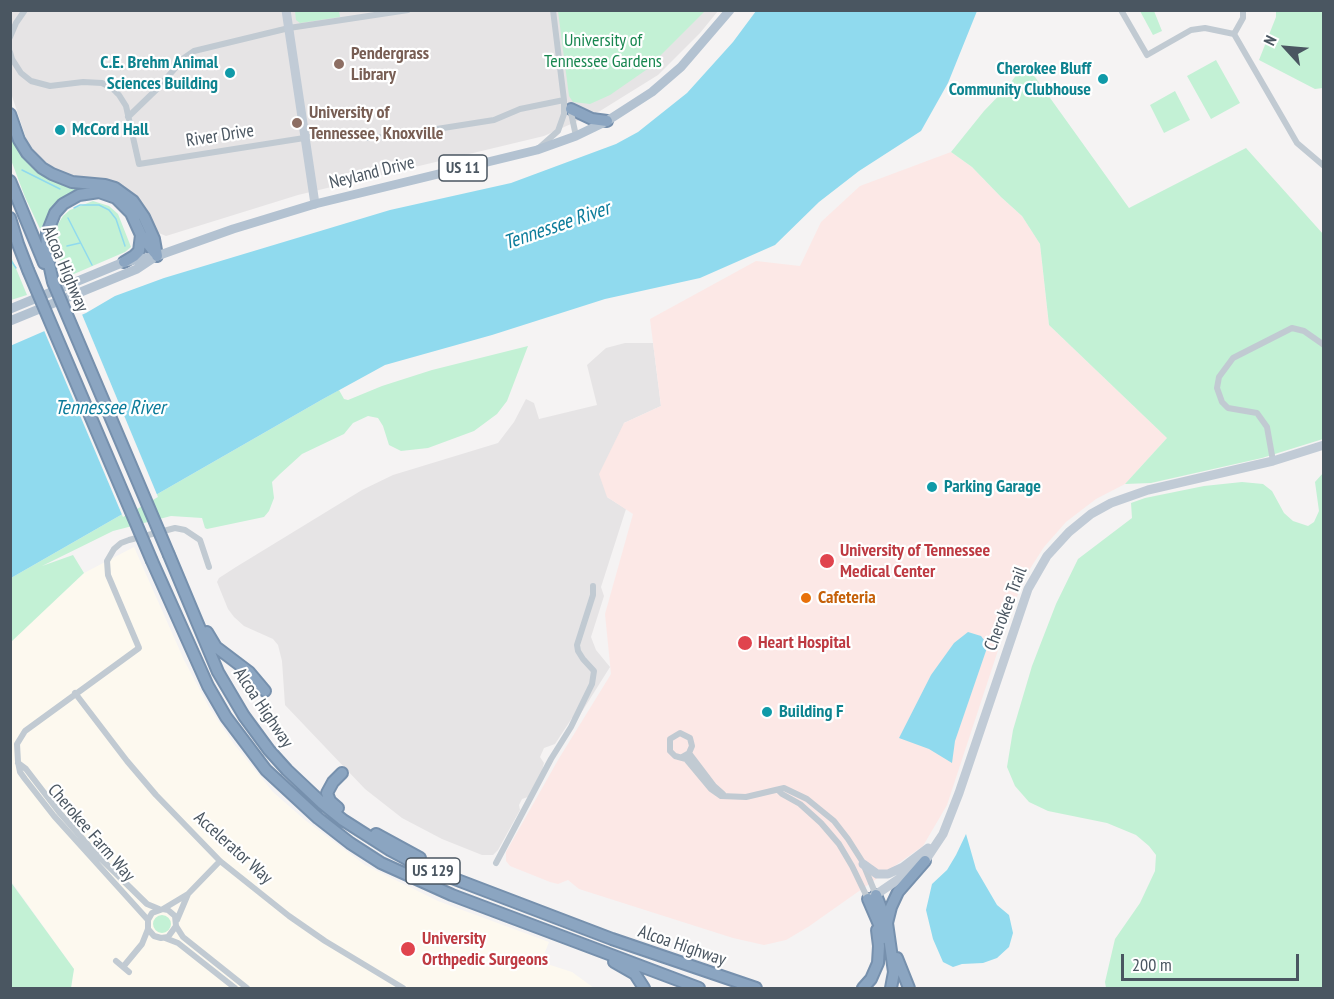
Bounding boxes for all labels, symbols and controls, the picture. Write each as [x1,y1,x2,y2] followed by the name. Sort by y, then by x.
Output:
[1256,18,1316,78] north arrow
[544,30,662,72] park label: University of Tennessee Gardens
[1259,32,1281,48] text: N
[351,43,429,86] place label: Pendergrass Library
[100,52,218,94] place label: C.E. Brehm Animal Sciences Building
[332,57,346,71] marker: Pendergrass Library
[949,58,1091,100] place label: Cherokee Bluff Community Clubhouse
[223,66,237,80] marker: C.E. Brehm Animal Sciences Building
[1096,72,1110,86] marker: Cherokee Bluff Community Clubhouse
[309,102,444,144] place label: University of Tennessee, Knoxville
[290,116,304,130] marker: University of Tennessee, Knoxville
[72,119,149,141] place label: McCord Hall
[185,120,255,152] street label: River Drive
[53,123,67,137] marker: McCord Hall
[327,152,417,194] street label: Neyland Drive
[439,155,487,181] road number: US 11
[501,197,613,255] water label: Tennessee River
[37,223,93,315] street label: Alcoa Highway
[55,396,165,420] water label: Tennessee River
[944,476,1041,498] place label: Parking Garage
[925,480,939,494] marker: Parking Garage
[840,540,990,582] place label: University of Tennessee Medical Center
[818,552,836,570] marker: University of Tennessee Medical Center
[980,564,1032,654] street label: Cherokee Trail
[818,587,876,609] place label: Cafeteria
[799,591,813,605] marker: Cafeteria
[758,632,850,654] place label: Heart Hospital
[736,634,754,652] marker: Heart Hospital
[228,664,298,752] street label: Alcoa Highway
[779,701,844,723] place label: Building F
[760,705,774,719] marker: Building F
[43,780,139,886] street label: Cherokee Farm Way
[189,807,277,889] street label: Accelerator Way
[406,858,460,884] road number: US 129
[635,921,729,971] street label: Alcoa Highway
[422,928,548,970] place label: University Orthpedic Surgeons
[399,940,417,958] marker: University Orthpedic Surgeons
[1124,942,1302,980] scale bar
[1132,953,1172,976] text: 200 m

